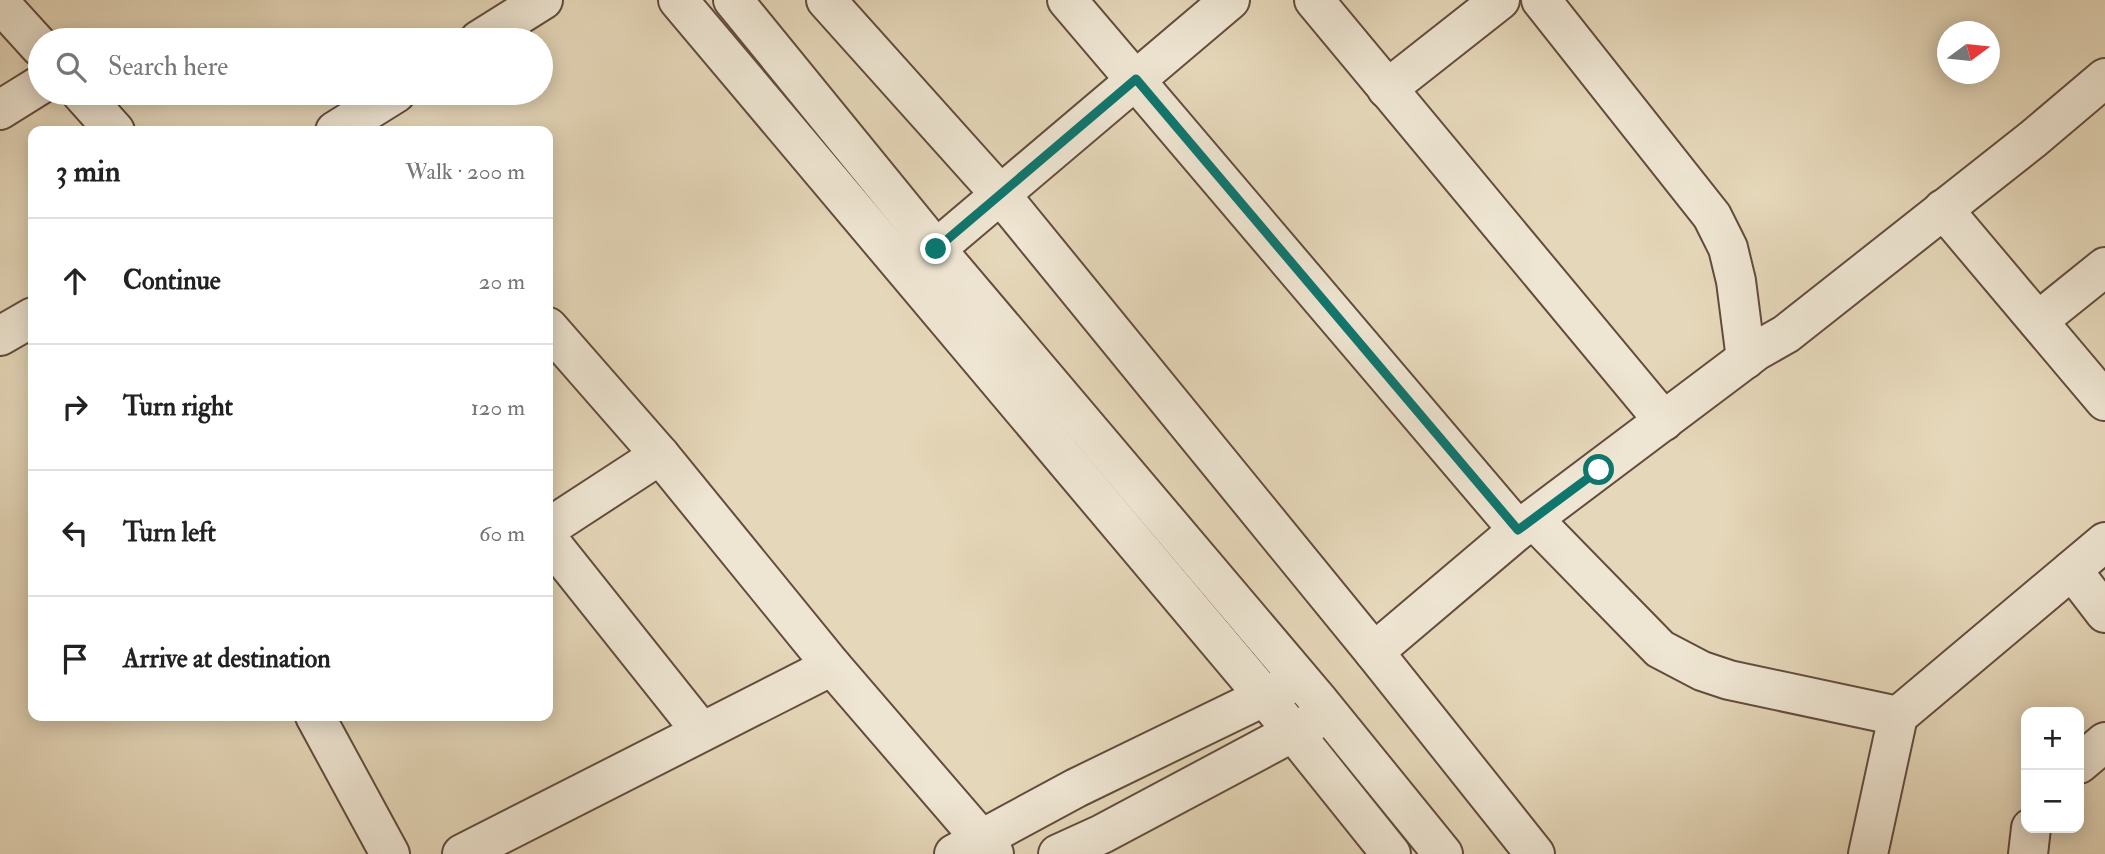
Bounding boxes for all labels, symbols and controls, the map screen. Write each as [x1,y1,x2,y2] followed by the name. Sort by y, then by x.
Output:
[1937,21,2000,84] north arrow
[28,28,553,105] search box
[52,48,90,86] icon: search
[108,51,228,83] text: Search here
[56,153,121,190] text: 3 min
[405,157,525,186] text: Walk · 200 m
[920,233,951,264] route end
[56,262,94,300] icon: ahead
[123,265,221,297] text: Continue
[479,267,525,296] text: 20 m
[56,388,94,426] icon: right
[123,391,233,423] text: Turn right
[471,393,525,422] text: 120 m
[1583,454,1614,485] route start
[56,514,94,552] icon: left
[123,517,216,549] text: Turn left
[479,519,525,548] text: 60 m
[56,640,94,678] icon: arrive
[123,643,331,675] text: Arrive at destination
[2021,707,2084,833] map controls
[2021,707,2084,770] button: +
[2021,770,2084,833] button: −

